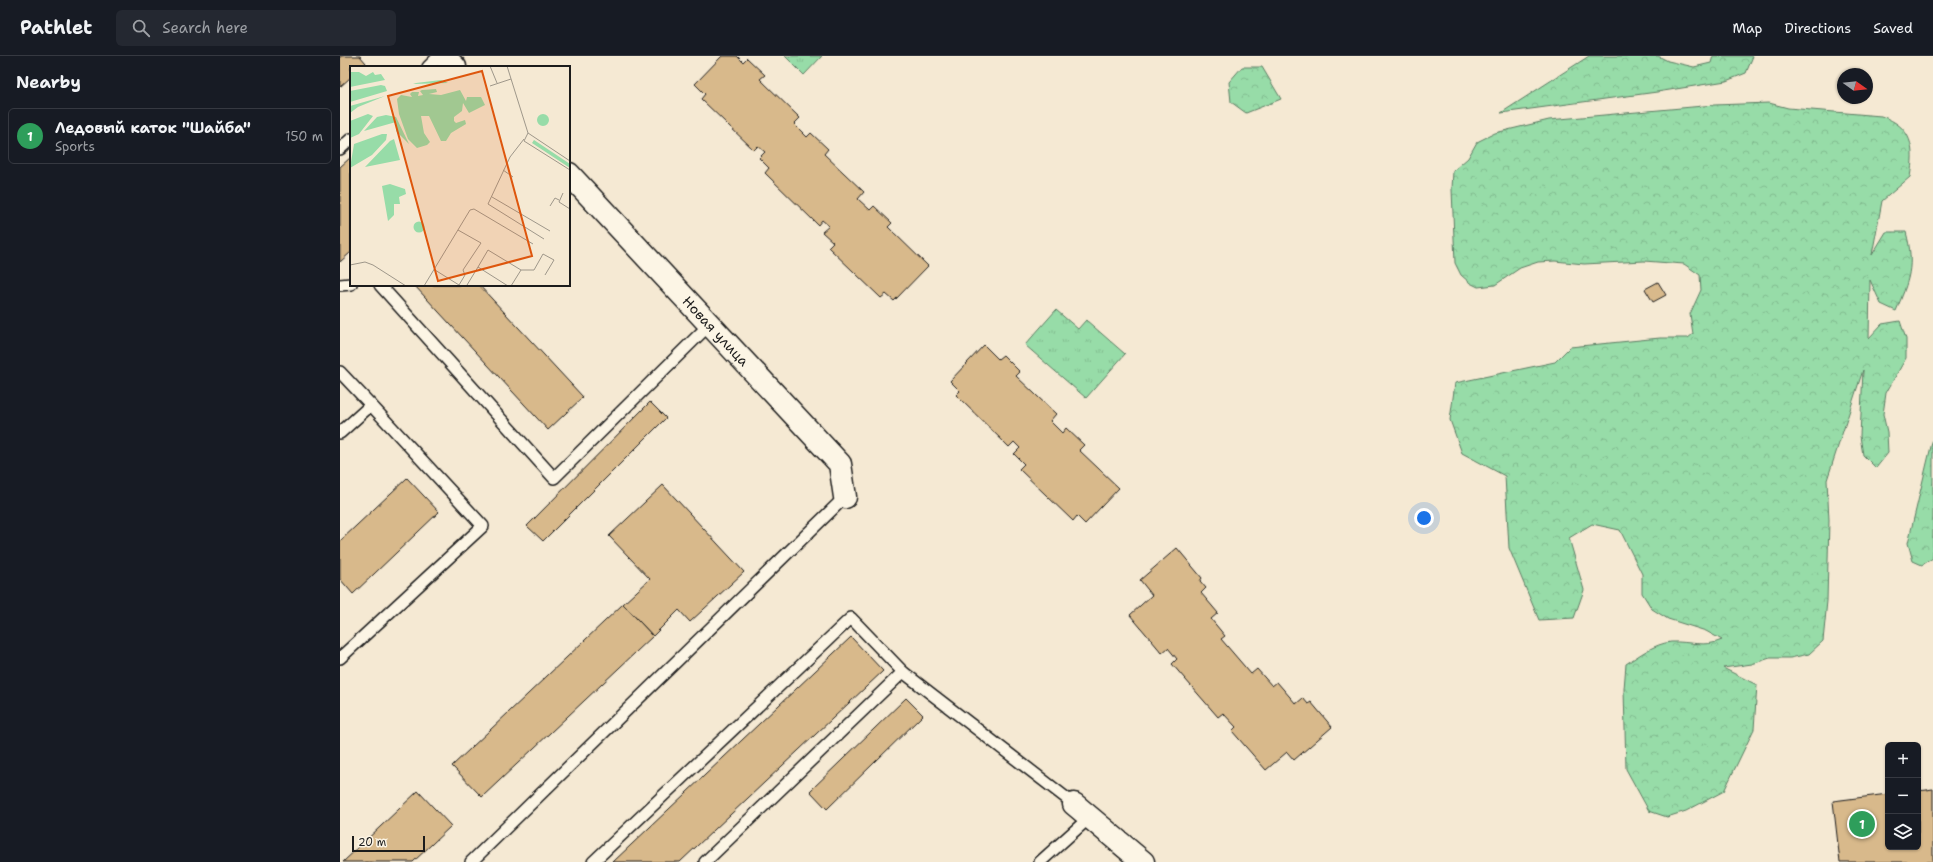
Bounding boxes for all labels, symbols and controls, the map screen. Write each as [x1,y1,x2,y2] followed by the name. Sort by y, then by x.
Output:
[116,10,396,46] search box
[20,15,92,40] text: Pathlet
[130,17,152,39] icon: search
[162,18,248,38] text: Search here
[1733,19,1763,37] text: Map
[1785,19,1851,37] text: Directions
[1873,19,1913,37] text: Saved
[350,66,570,286] inset map
[1837,68,1873,104] north arrow
[16,71,81,93] text: Nearby
[55,118,251,138] text: Ледовый каток "Шайба"
[27,128,33,145] text: 1
[285,128,323,145] text: 150 m
[55,138,95,155] text: Sports
[679,292,753,370] street label: Новая улица
[1414,508,1434,528] your location
[1885,742,1921,850] map controls
[1885,742,1921,778] button: +
[1885,778,1921,814] button: −
[1849,809,1875,839] pin: 1
[1885,814,1921,850] button: layers
[352,834,425,853] scale bar
[358,835,386,850] text: 20 m

